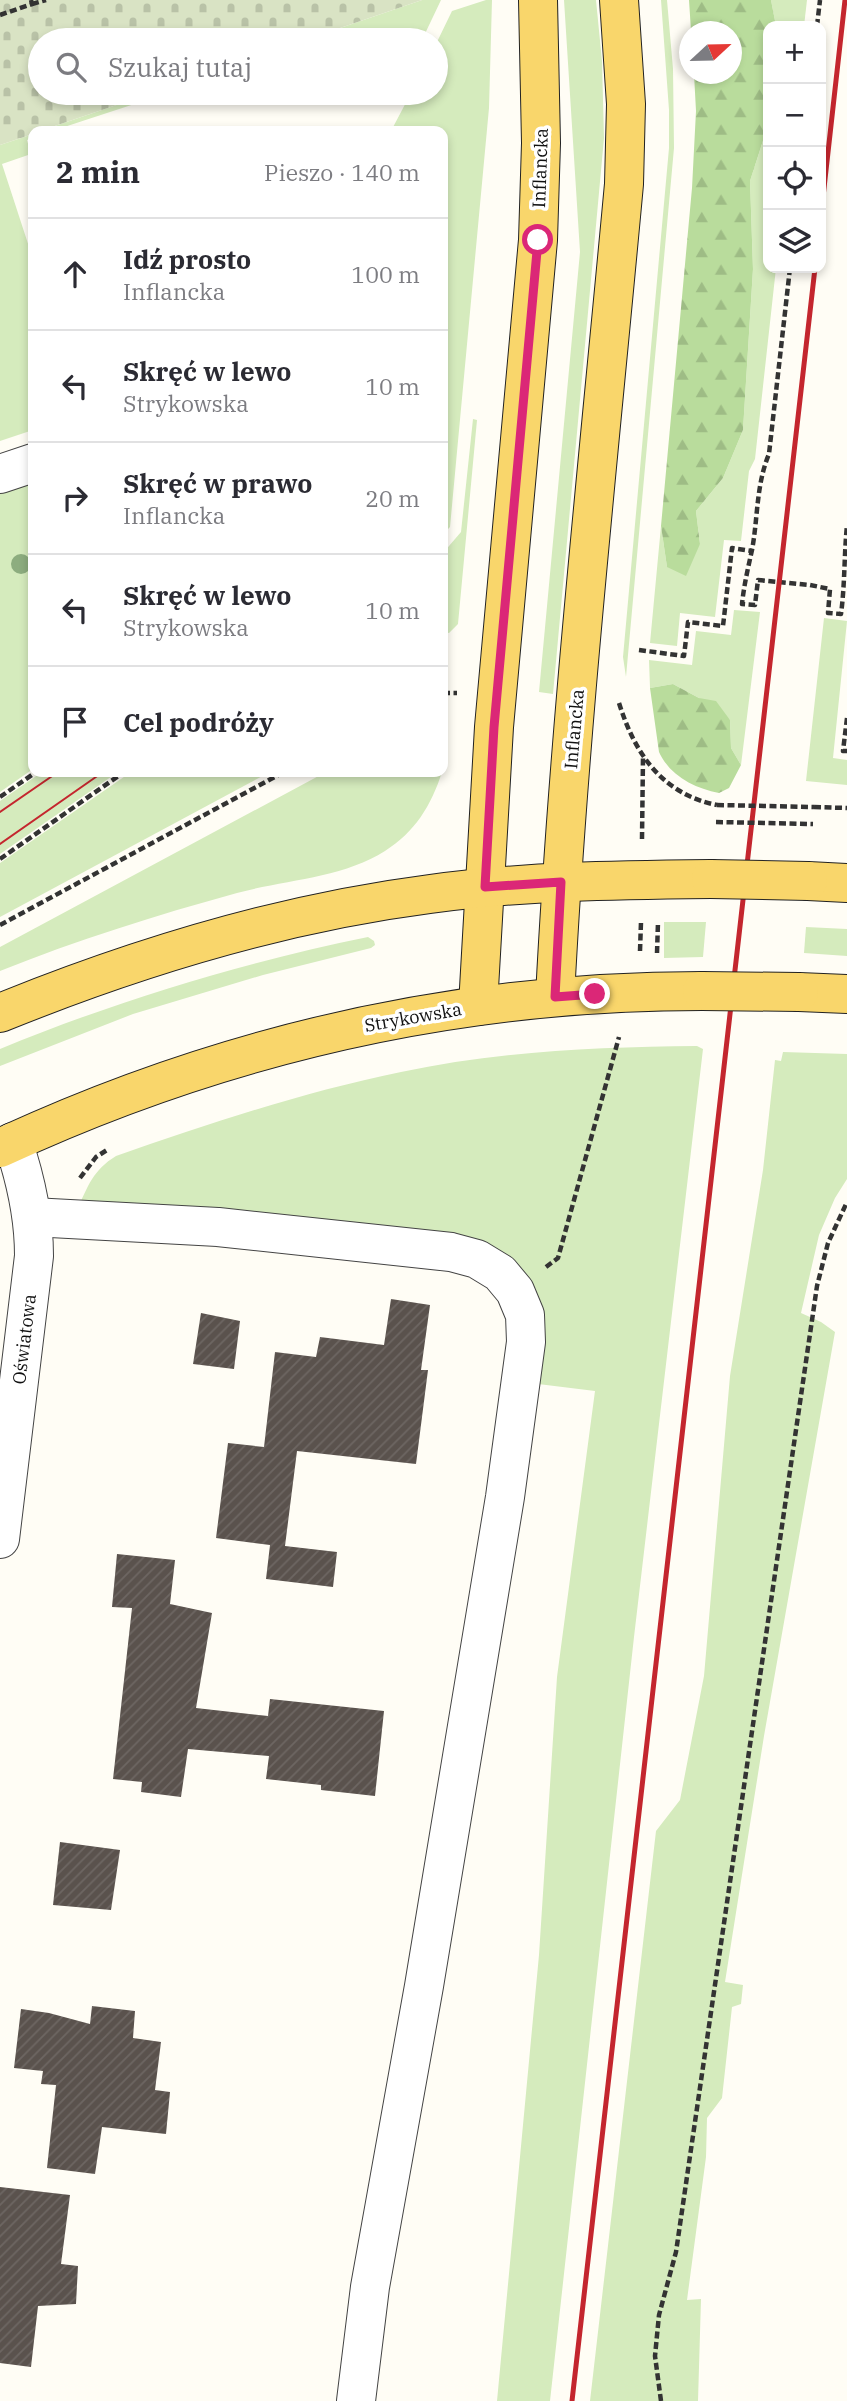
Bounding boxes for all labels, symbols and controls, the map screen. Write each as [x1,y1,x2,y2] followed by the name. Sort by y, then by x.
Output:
[679,21,742,84] north arrow
[763,21,826,273] map controls
[763,21,826,84] button: +
[28,28,448,105] search box
[52,48,90,86] icon: search
[108,50,252,84] text: Szukaj tutaj
[763,84,826,147] button: −
[527,127,553,208] street label: Inflancka
[763,147,826,210] button: locate
[56,152,140,191] text: 2 min
[264,157,420,187] text: Pieszo · 140 m
[763,210,826,273] button: layers
[522,224,553,255] route start
[123,242,251,276] text: Idź prosto
[56,255,94,293] icon: ahead
[351,259,420,289] text: 100 m
[123,276,225,306] text: Inflancka
[123,354,291,388] text: Skręć w lewo
[56,367,94,405] icon: left
[365,371,420,401] text: 10 m
[123,388,249,418] text: Strykowska
[123,466,312,500] text: Skręć w prawo
[56,479,94,517] icon: right
[365,483,420,513] text: 20 m
[123,500,225,530] text: Inflancka
[123,578,291,612] text: Skręć w lewo
[56,591,94,629] icon: left
[365,595,420,625] text: 10 m
[123,612,249,642] text: Strykowska
[559,688,589,770] street label: Inflancka
[56,703,94,741] icon: arrive
[123,705,274,739] text: Cel podróży
[579,978,610,1009] route end
[363,997,464,1037] street label: Strykowska
[7,1292,41,1386] street label: Oświatowa

